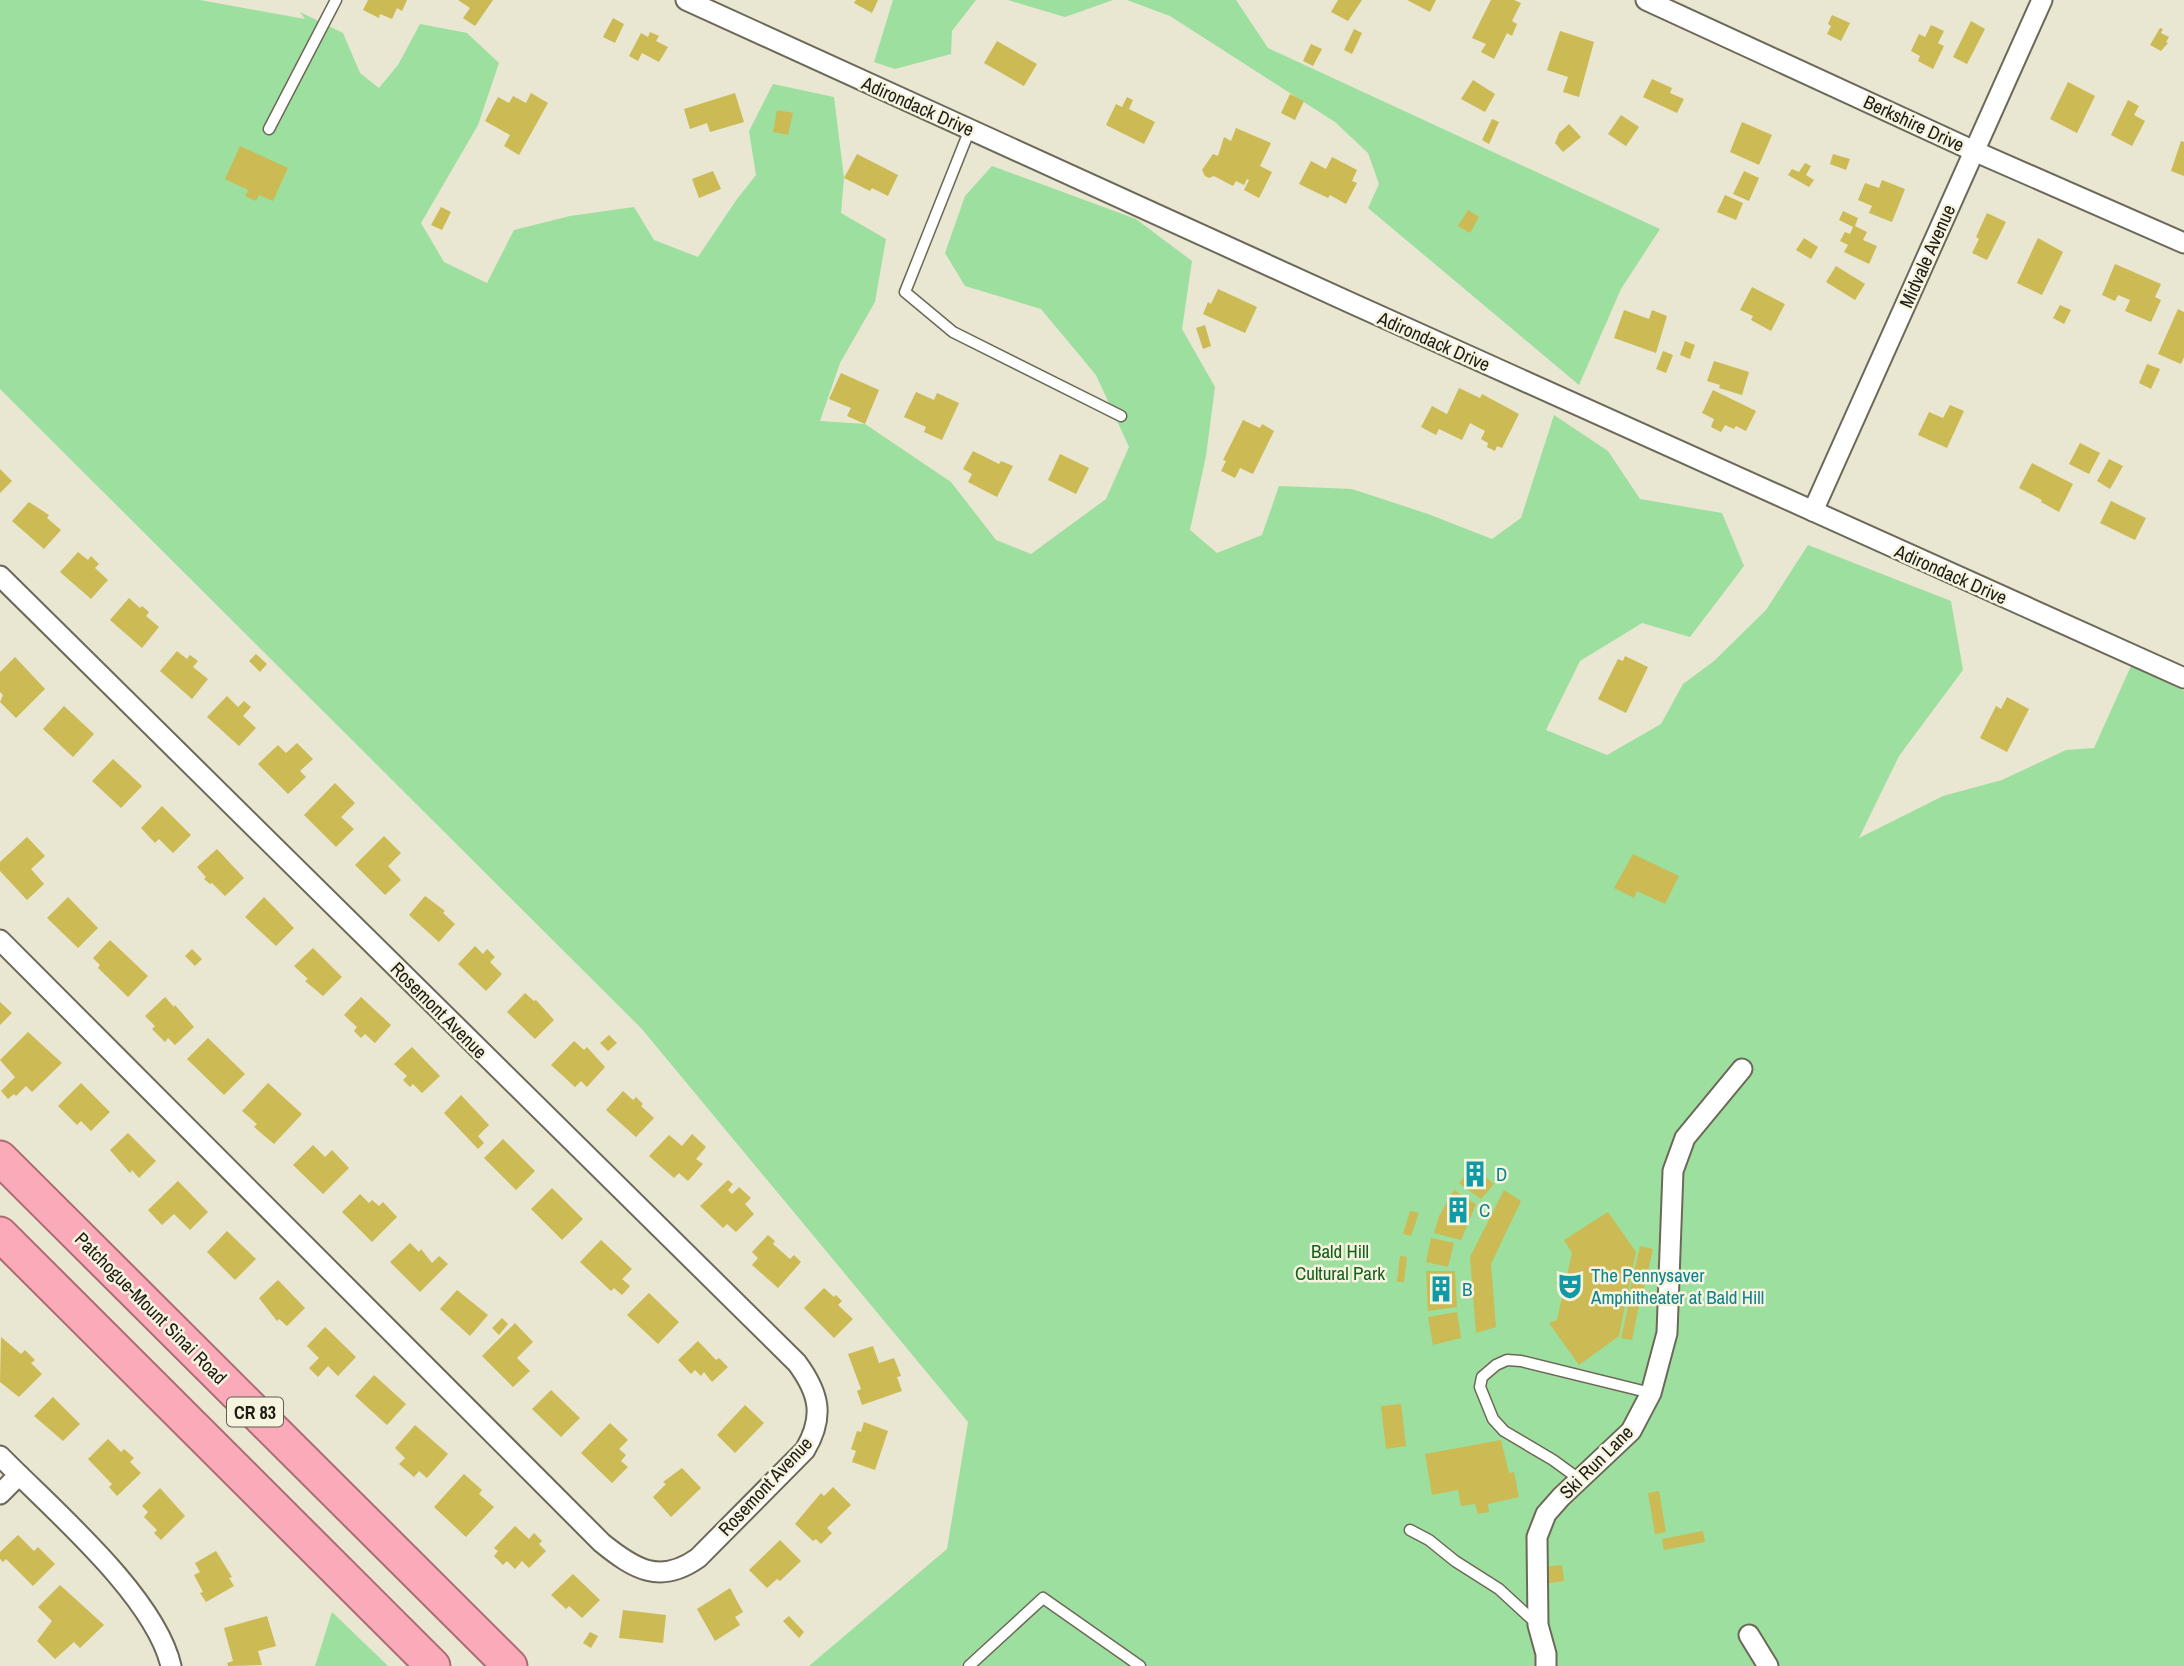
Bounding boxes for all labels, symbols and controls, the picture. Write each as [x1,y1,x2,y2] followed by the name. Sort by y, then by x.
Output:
[857,69,978,142] street label: Adirondack Drive
[1859,88,1969,158] street label: Berkshire Drive
[1893,200,1961,312] street label: Midvale Avenue
[1373,304,1494,377] street label: Adirondack Drive
[1890,537,2011,610] street label: Adirondack Drive
[385,956,493,1064] street label: Rosemont Avenue
[1460,1159,1490,1189] building icon: D
[1496,1161,1507,1187] place label: D
[1443,1195,1473,1225] building icon: C
[1479,1197,1490,1223] place label: C
[69,1226,233,1390] street label: Patchogue-Mount Sinai Road
[1295,1238,1385,1286] park label: Bald Hill Cultural Park
[1590,1262,1764,1310] place label: The Pennysaver Amphitheater at Bald Hill
[1555,1271,1585,1301] theatre icon: The Pennysaver Amphitheater at Bald Hill
[1426,1274,1456,1304] building icon: B
[1462,1276,1472,1302] place label: B
[227,1398,283,1427] road number: CR 83
[1553,1419,1639,1505] street label: Ski Run Lane
[712,1431,818,1541] street label: Rosemont Avenue

